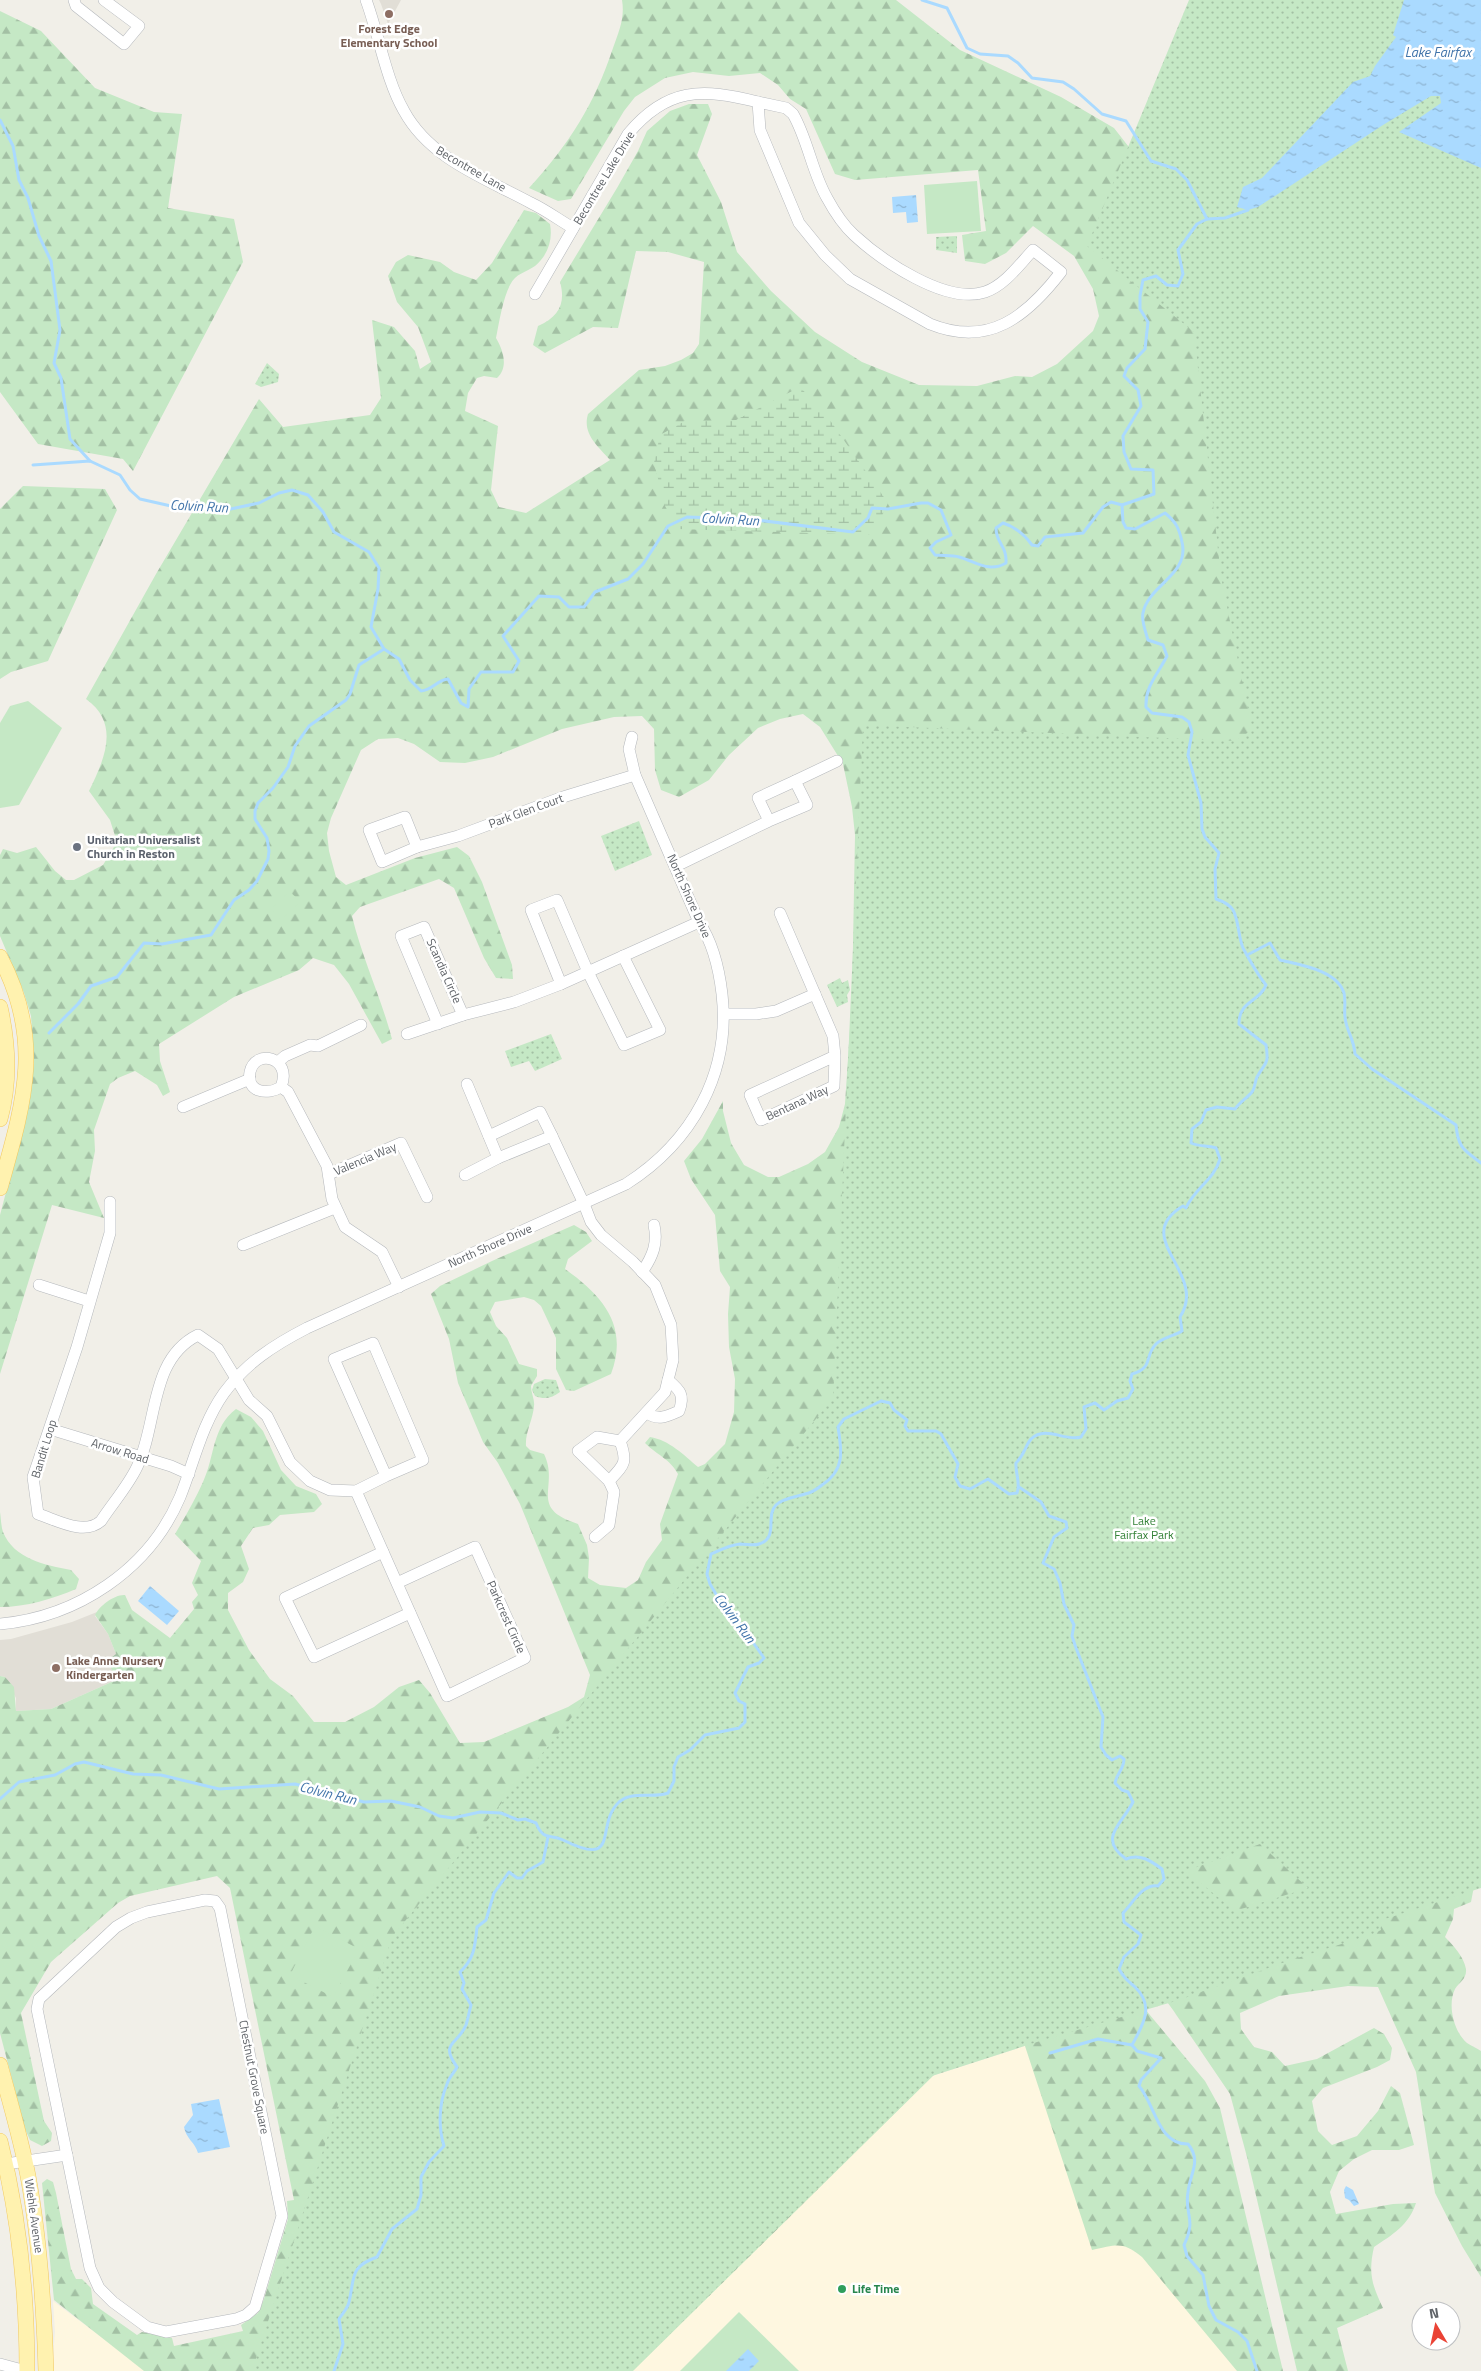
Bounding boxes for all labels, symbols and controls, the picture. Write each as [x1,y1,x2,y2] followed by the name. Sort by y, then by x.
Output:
[383,8,395,20] marker: Forest Edge Elementary School
[341,19,437,52] place label: Forest Edge Elementary School
[1405,41,1473,62] water label: Lake Fairfax
[568,127,639,228] street label: Becontree Lake Drive
[432,141,510,196] street label: Becontree Lane
[170,493,230,518] water label: Colvin Run
[701,506,761,531] water label: Colvin Run
[486,788,567,833] street label: Park Glen Court
[87,830,201,863] place label: Unitarian Universalist Church in Reston
[71,841,83,853] marker: Unitarian Universalist Church in Reston
[662,851,716,941] street label: North Shore Drive
[422,935,467,1006] street label: Scandia Circle
[762,1080,832,1125] street label: Bentana Way
[330,1137,399,1180] street label: Valencia Way
[445,1219,535,1273] street label: North Shore Drive
[26,1417,61,1480] street label: Bandit Loop
[89,1433,151,1468] street label: Arrow Road
[1114,1511,1174,1544] park label: Lake Fairfax Park
[482,1577,531,1656] street label: Parkcrest Circle
[710,1588,762,1648] water label: Colvin Run
[66,1651,164,1684] place label: Lake Anne Nursery Kindergarten
[50,1662,62,1674] marker: Lake Anne Nursery Kindergarten
[297,1775,360,1810] water label: Colvin Run
[234,2018,275,2136] street label: Chestnut Grove Square
[20,2178,49,2254] street label: Wiehle Avenue
[852,2279,899,2298] place label: Life Time
[836,2283,848,2295] marker: Life Time
[1411,2301,1461,2351] north arrow
[1427,2302,1440,2324] text: N

